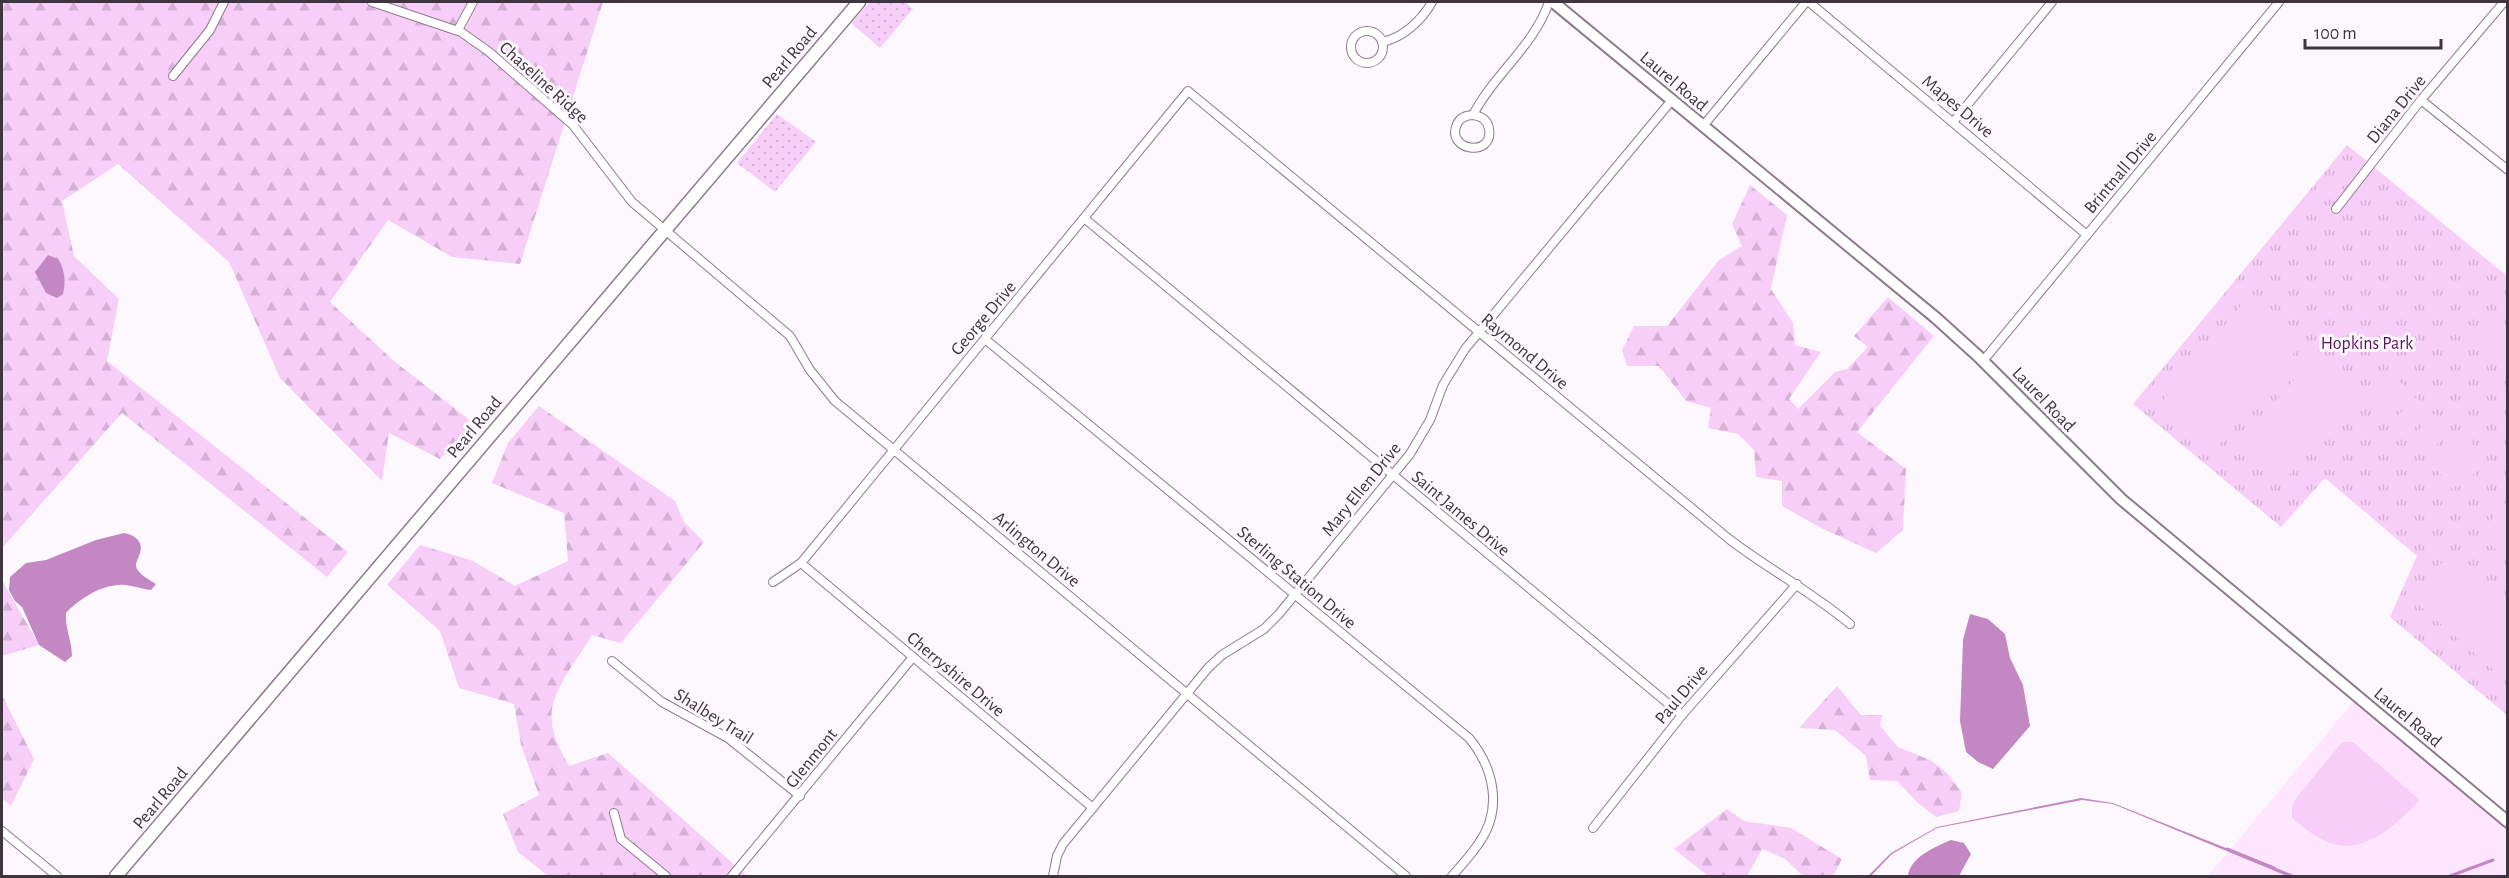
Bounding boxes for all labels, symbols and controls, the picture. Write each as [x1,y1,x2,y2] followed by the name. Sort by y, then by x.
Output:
[2305,12,2442,50] scale bar
[759,23,820,92] street label: Pearl Road
[2314,25,2357,43] text: 100 m
[496,39,591,127] street label: Chaseline Ridge
[1636,48,1711,115] street label: Laurel Road
[1918,72,1996,142] street label: Mapes Drive
[2364,72,2430,147] street label: Diana Drive
[2081,128,2160,217] street label: Brintnall Drive
[948,278,1020,359] street label: George Drive
[1477,310,1571,393] street label: Raymond Drive
[2321,335,2414,353] park label: Hopkins Park
[2008,364,2078,435] street label: Laurel Road
[444,393,505,462] street label: Pearl Road
[1319,440,1405,540] street label: Mary Ellen Drive
[1408,468,1513,560] street label: Saint James Drive
[990,509,1083,591] street label: Arlington Drive
[1234,523,1359,633] street label: Sterling Station Drive
[903,629,1008,721] street label: Cherryshire Drive
[1652,662,1712,728] street label: Paul Drive
[2370,684,2445,751] street label: Laurel Road
[671,686,756,748] street label: Shalbey Trail
[783,725,841,792] street label: Glenmont
[130,764,191,833] street label: Pearl Road

